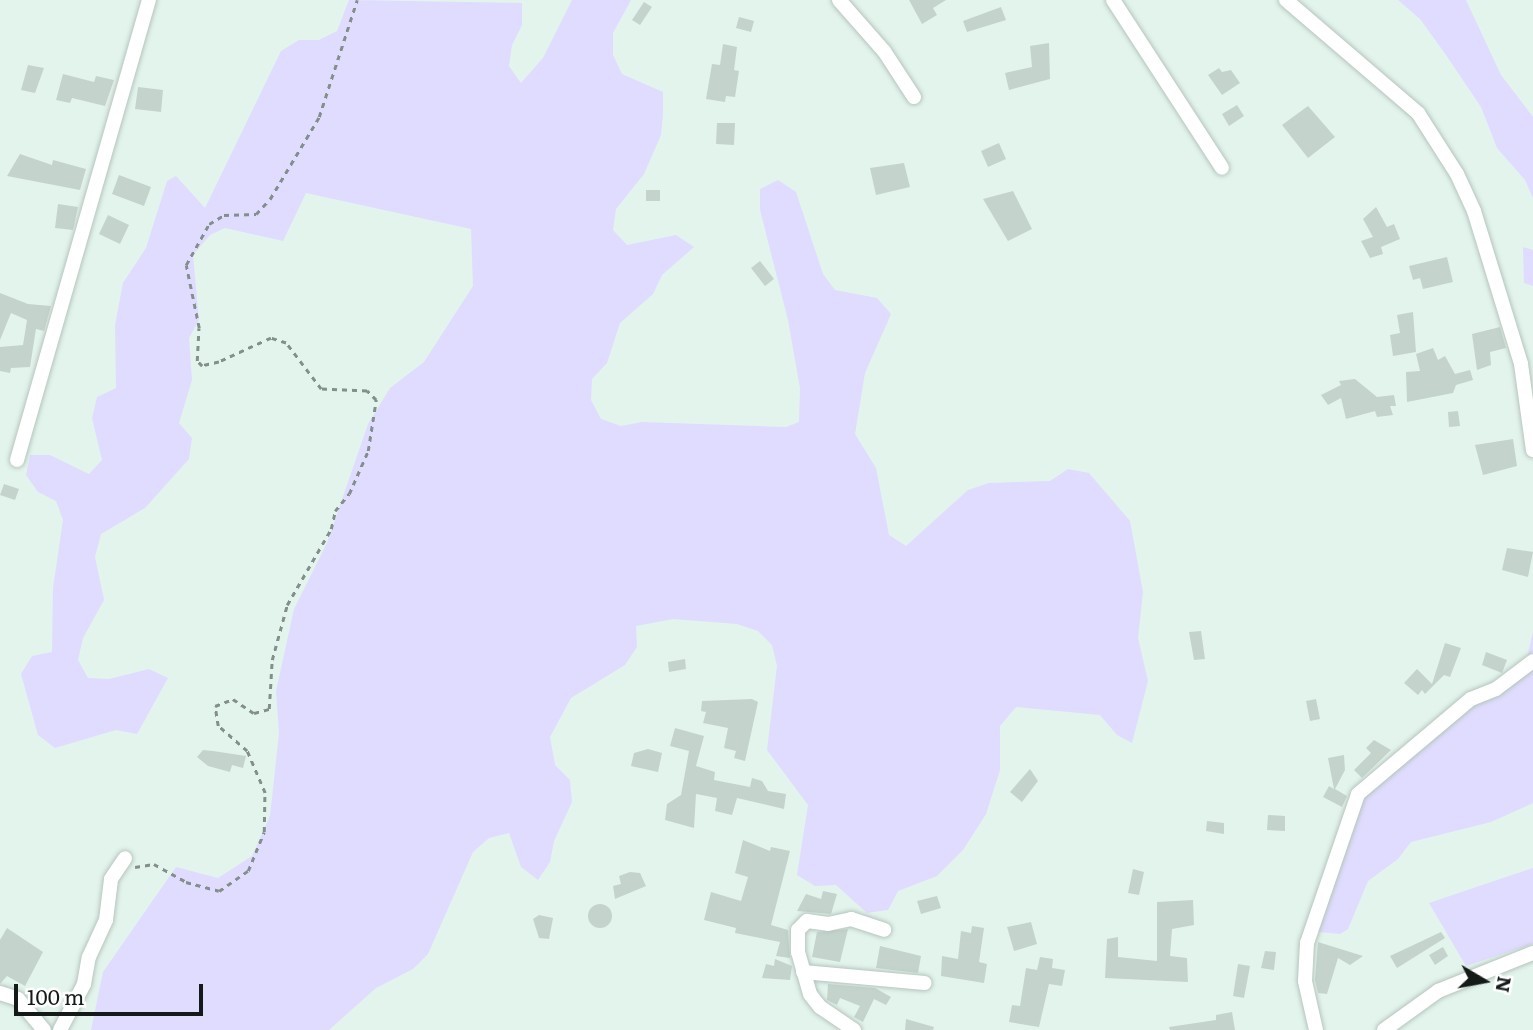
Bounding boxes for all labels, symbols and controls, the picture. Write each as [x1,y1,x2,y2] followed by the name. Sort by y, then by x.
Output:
[1449,946,1519,1016] north arrow
[18,970,206,1014] scale bar
[1490,974,1520,995] text: N
[27,980,84,1011] text: 100 m

